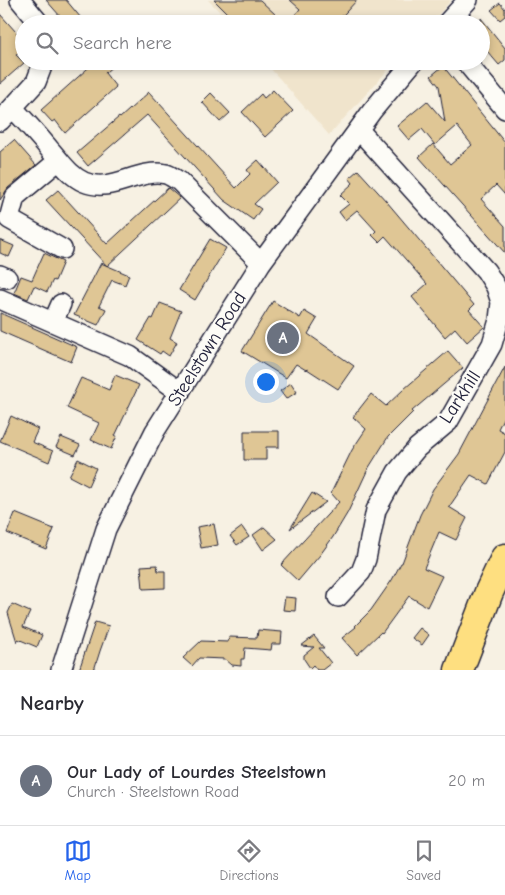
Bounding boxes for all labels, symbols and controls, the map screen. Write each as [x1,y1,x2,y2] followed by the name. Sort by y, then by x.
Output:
[15,15,490,70] search box
[33,29,61,57] icon: search
[73,32,172,54] text: Search here
[163,288,251,410] street label: Steelstown Road
[267,319,299,357] pin: A
[435,366,485,428] street label: Larkhill
[253,369,279,395] your location
[20,691,84,715] text: Nearby
[67,761,326,783] text: Our Lady of Lourdes Steelstown
[32,772,40,790] text: A
[448,772,485,790] text: 20 m
[67,783,239,801] text: Church · Steelstown Road
[64,837,92,884] tab: Map
[219,837,279,884] tab: Directions
[406,837,441,884] tab: Saved

